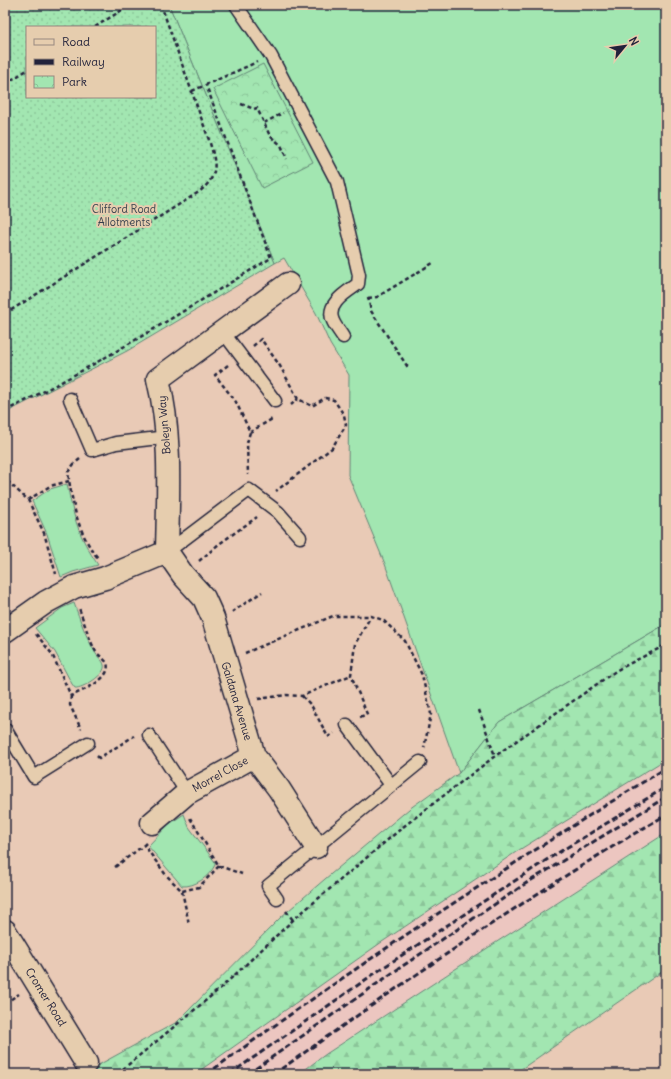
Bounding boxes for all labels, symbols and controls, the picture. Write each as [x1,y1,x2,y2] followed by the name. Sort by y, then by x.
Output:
[26,26,156,98] legend
[605,26,645,66] north arrow
[62,34,90,49] text: Road
[626,34,642,48] text: N
[62,54,105,69] text: Railway
[62,74,87,89] text: Park
[92,202,157,229] park label: Clifford Road Allotments
[154,395,174,455] street label: Boleyn Way
[218,660,256,742] street label: Galdana Avenue
[190,753,250,795] street label: Morrel Close
[23,965,70,1029] street label: Cromer Road

